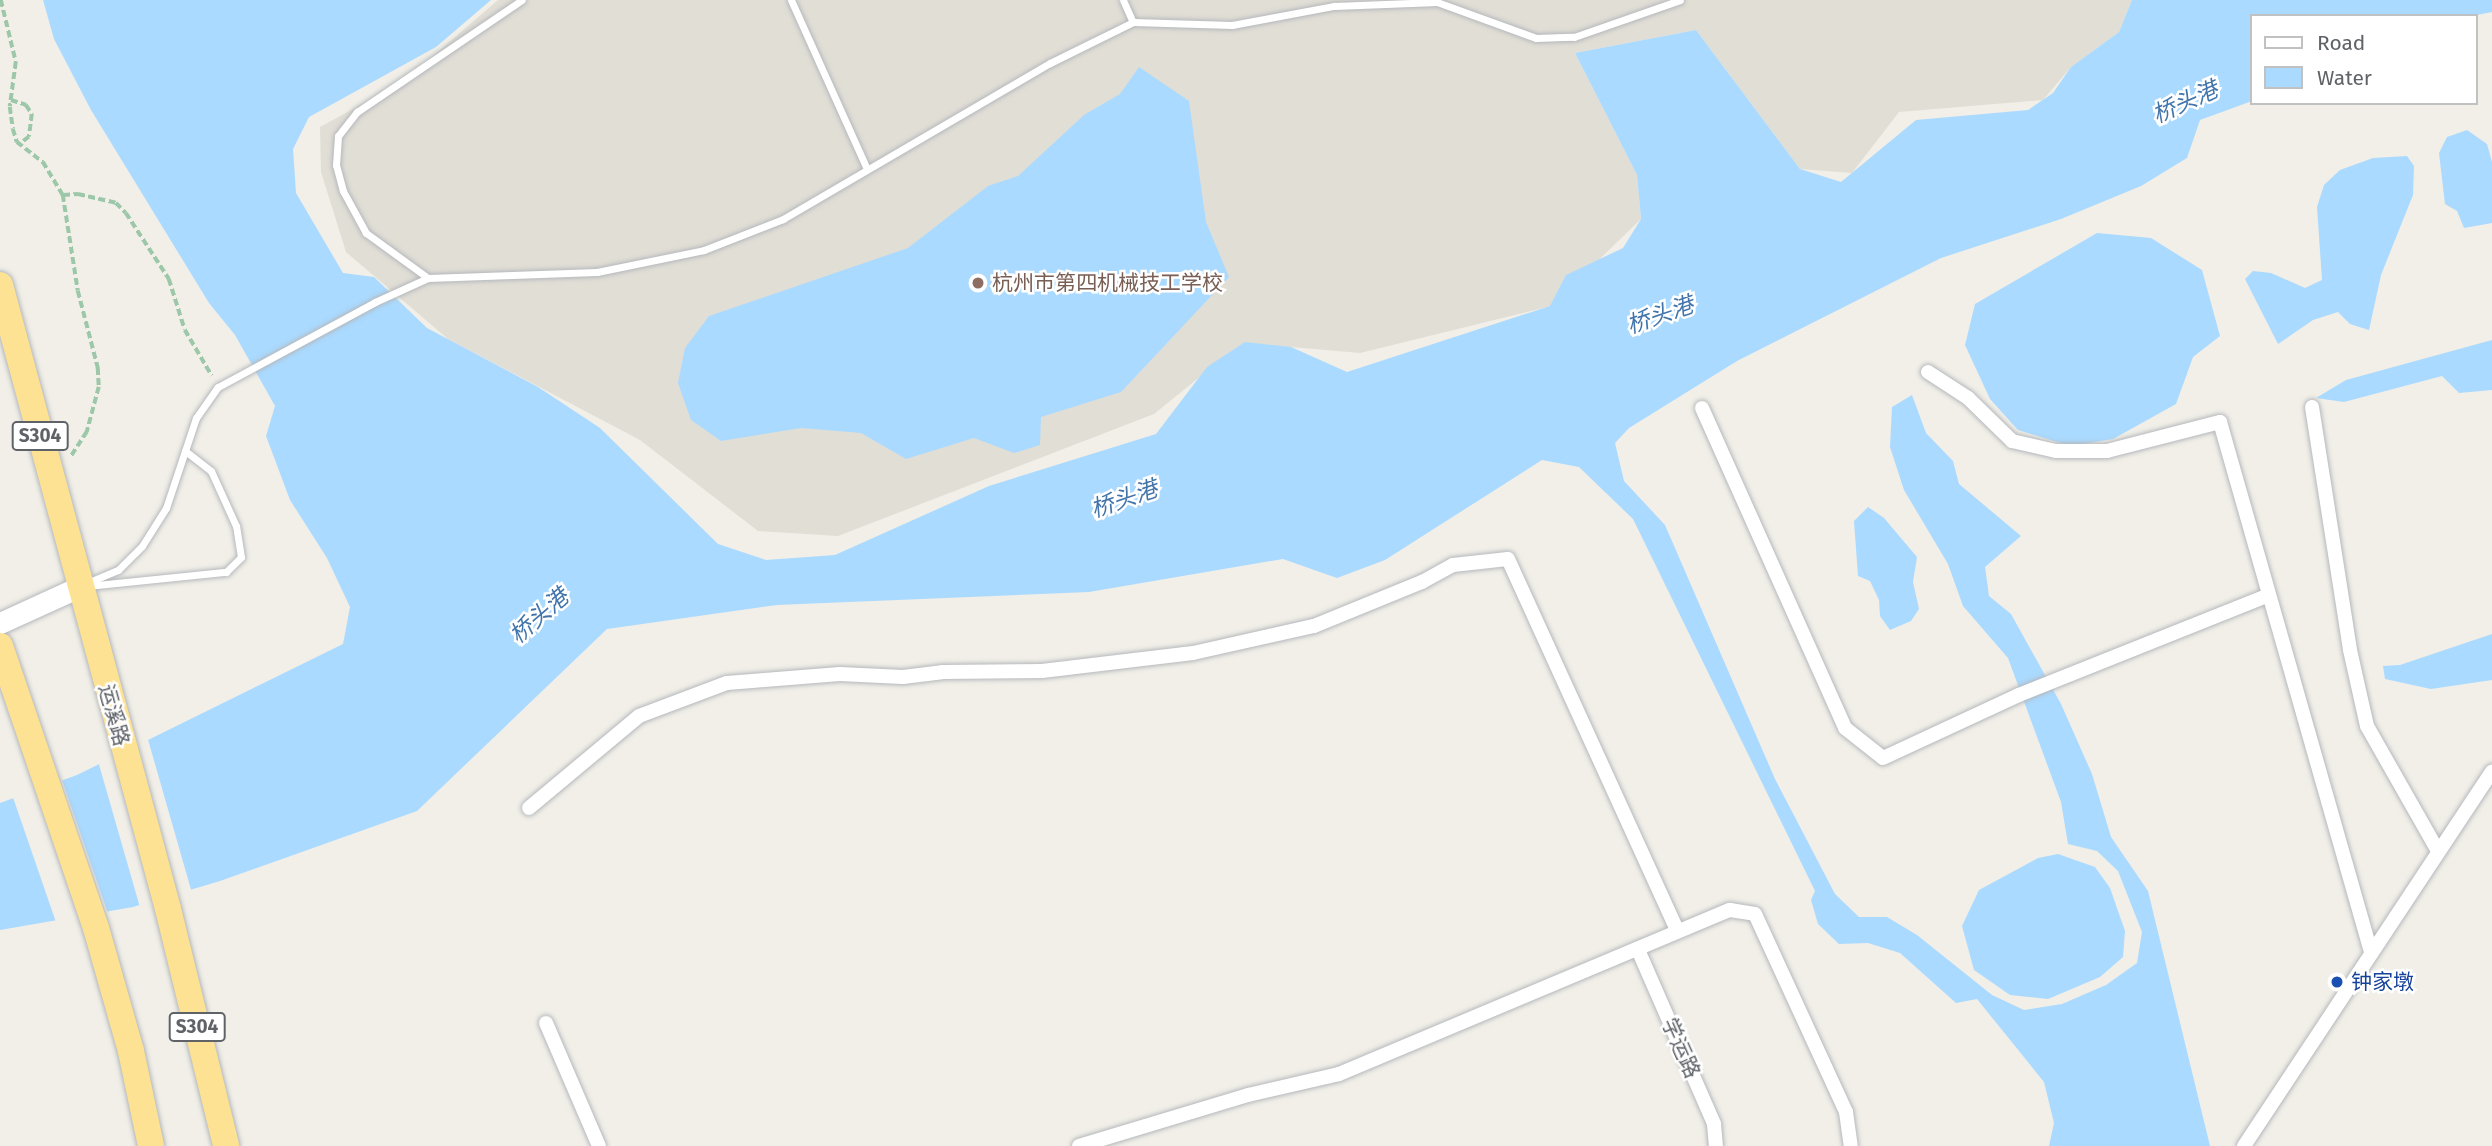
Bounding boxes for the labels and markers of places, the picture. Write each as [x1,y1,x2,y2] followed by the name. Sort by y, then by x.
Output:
[992,270,1223,296] place label: 杭州市第四机械技工学校
[970,275,986,291] marker: 杭州市第四机械技工学校
[2351,969,2414,995] place label: 钟家墩
[2329,974,2345,990] marker: 钟家墩

